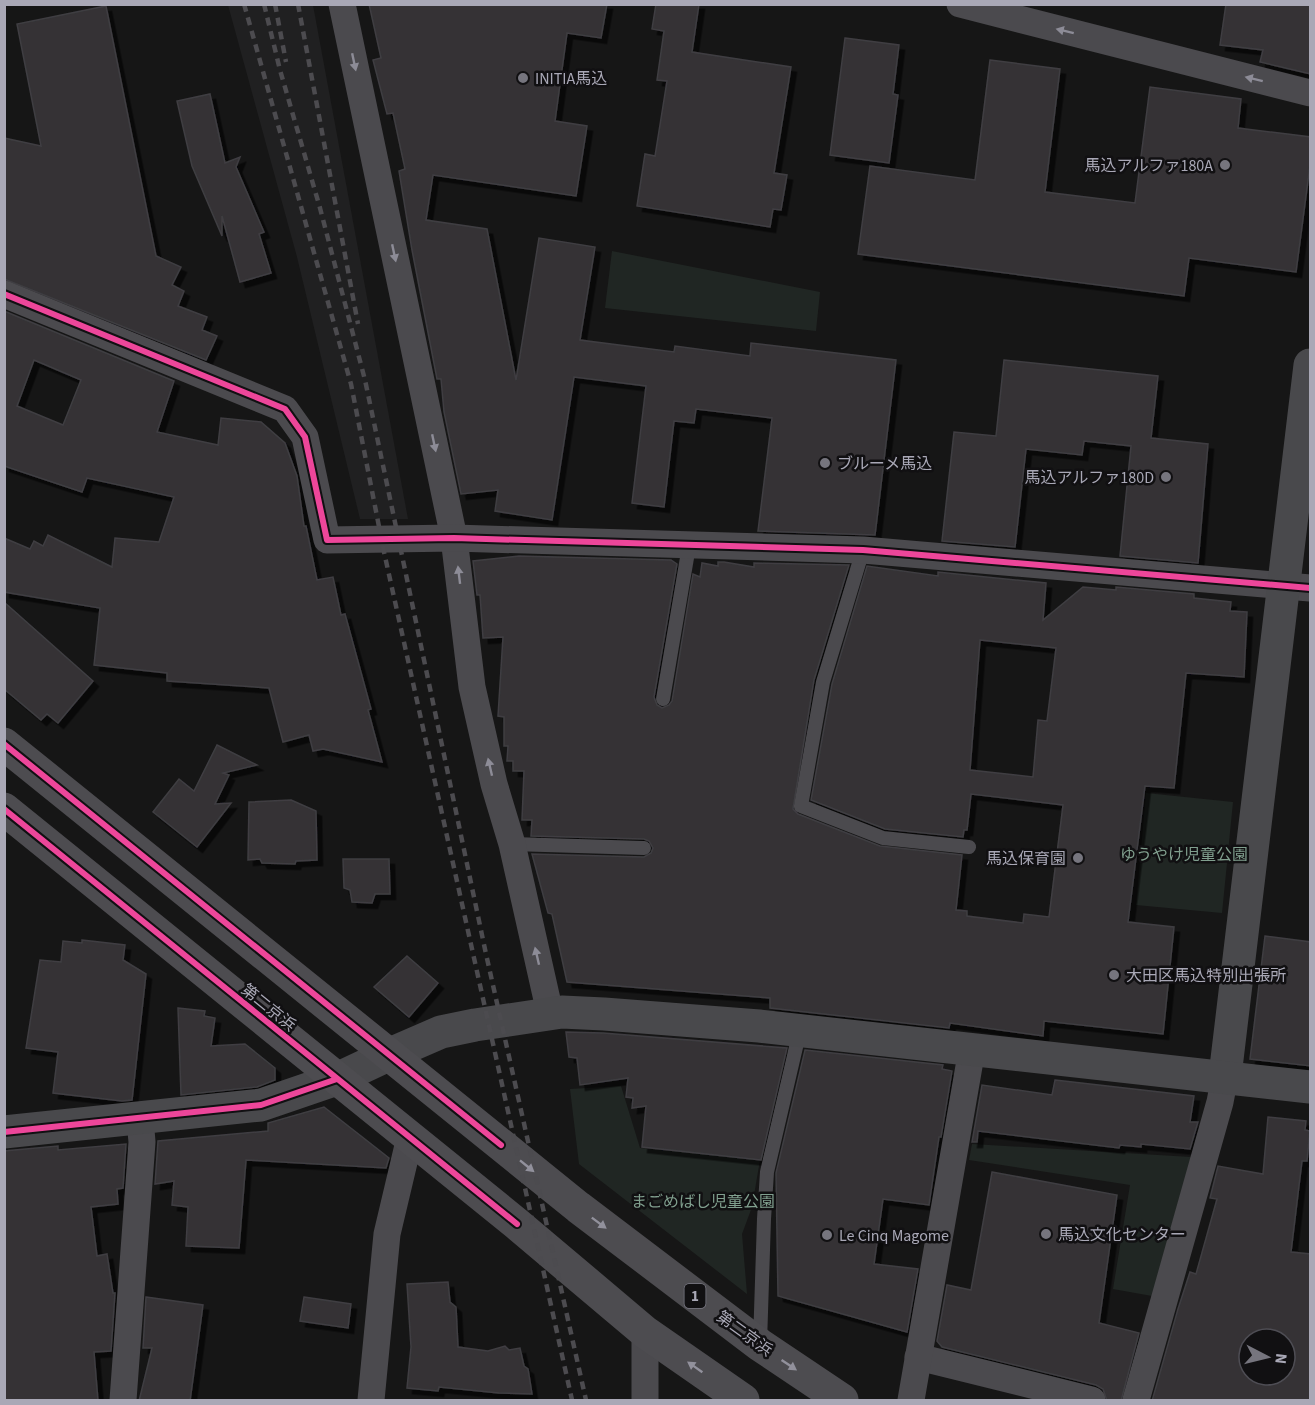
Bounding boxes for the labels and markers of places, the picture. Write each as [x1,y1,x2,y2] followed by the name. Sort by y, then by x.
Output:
[535,68,607,90] place label: INITIA馬込
[516,71,530,85] marker: INITIA馬込
[1085,155,1213,177] place label: 馬込アルファ180A
[1218,158,1232,172] marker: 馬込アルファ180A
[837,453,932,475] place label: ブルーメ馬込
[818,456,832,470] marker: ブルーメ馬込
[1024,467,1154,489] place label: 馬込アルファ180D
[1159,470,1173,484] marker: 馬込アルファ180D
[986,848,1066,870] place label: 馬込保育園
[1071,851,1085,865] marker: 馬込保育園
[1126,965,1286,987] place label: 大田区馬込特別出張所
[1107,968,1121,982] marker: 大田区馬込特別出張所
[1058,1224,1186,1246] place label: 馬込文化センター
[839,1225,949,1247] place label: Le Cinq Magome
[1039,1227,1053,1241] marker: 馬込文化センター
[820,1228,834,1242] marker: Le Cinq Magome

